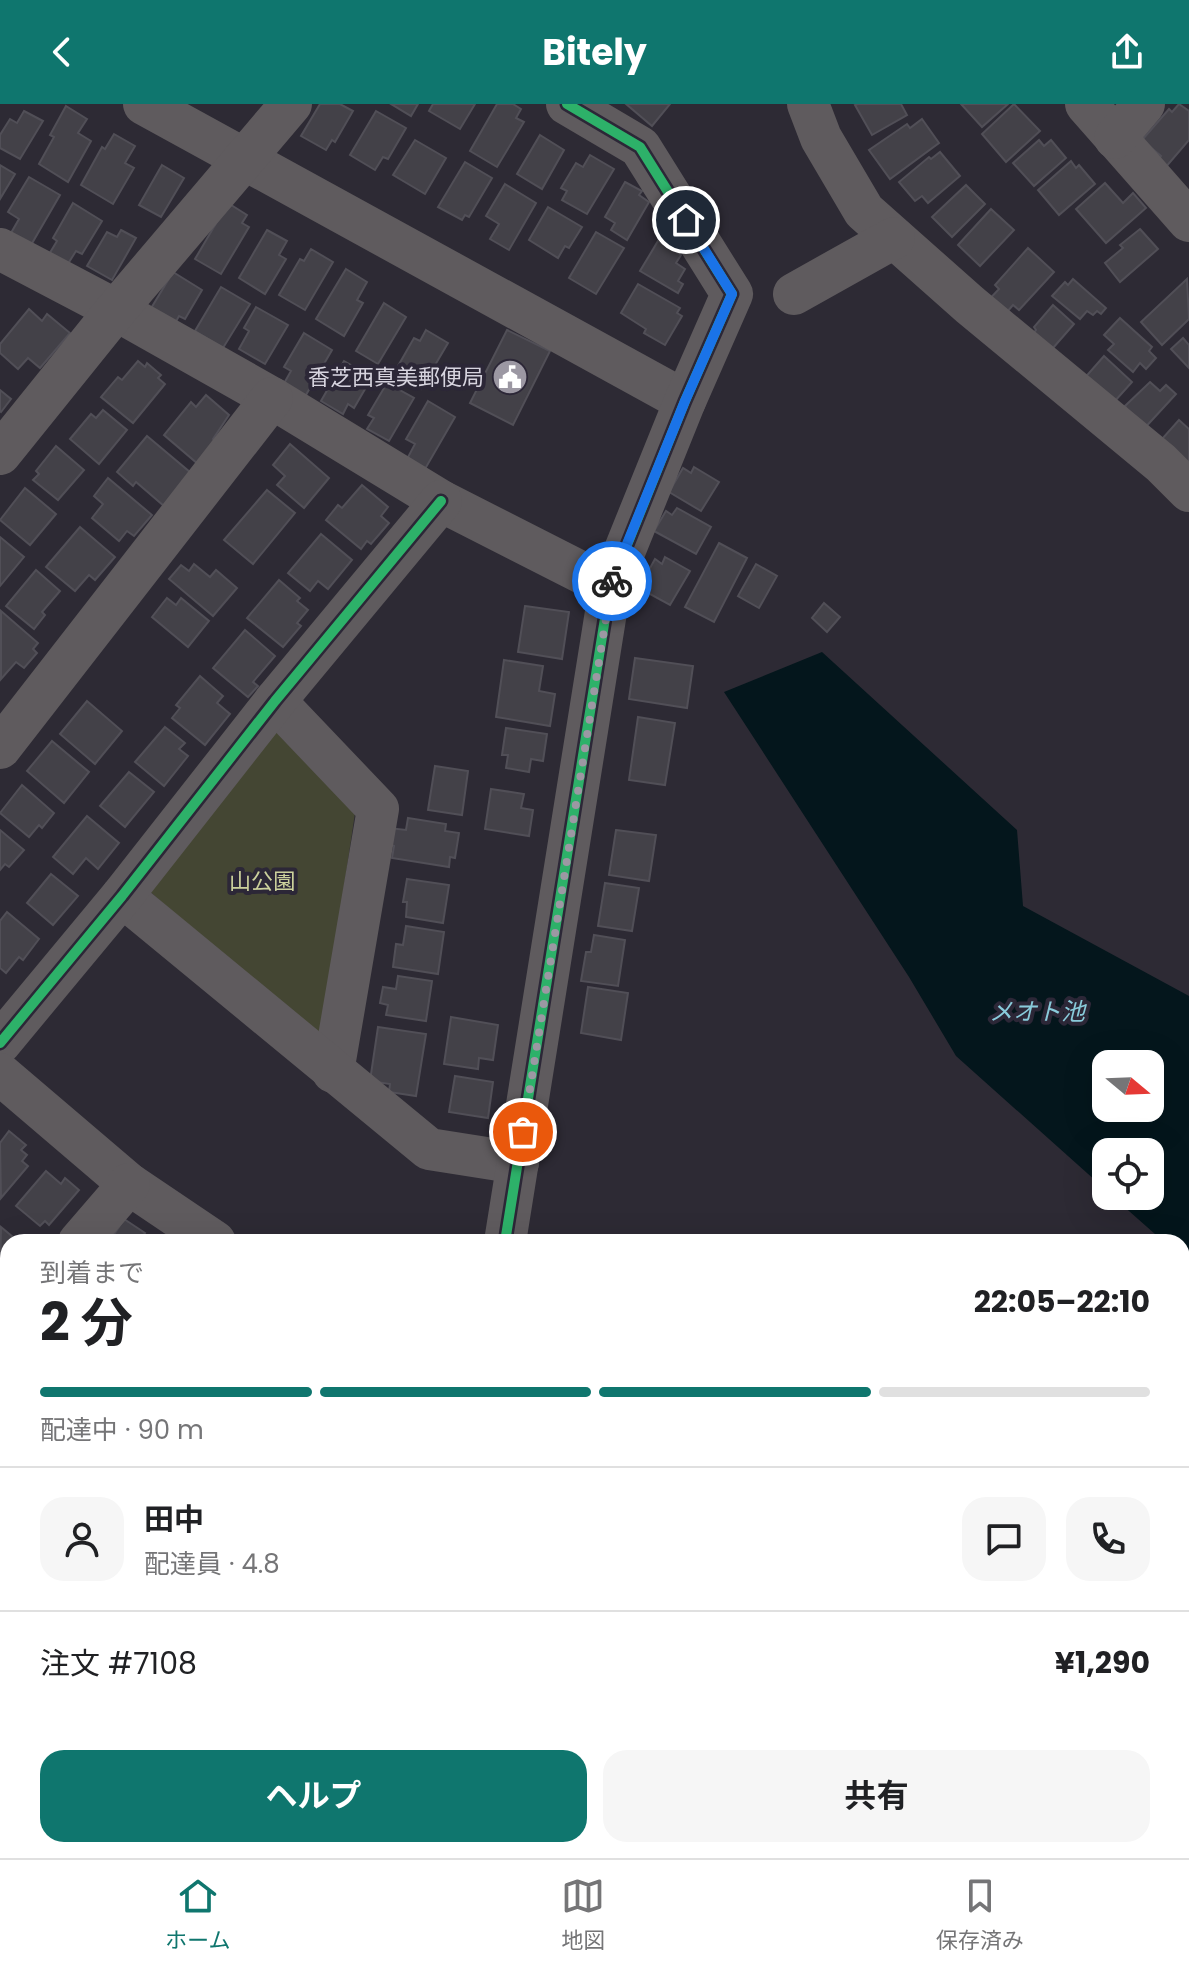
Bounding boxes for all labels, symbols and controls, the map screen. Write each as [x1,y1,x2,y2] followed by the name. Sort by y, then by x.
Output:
[542,27,647,78] text: Bitely
[40,30,84,74] icon: back
[1105,30,1149,74] icon: share
[652,186,720,254] pin
[664,198,708,242] icon: home
[491,358,529,396] public building icon: 香芝西真美郵便局
[308,362,484,393] place label: 香芝西真美郵便局
[572,541,652,621] courier
[590,559,634,603] icon: bike
[229,866,295,897] park label: 山公園
[989,995,1087,1028] water label: メオト池
[1092,1050,1164,1122] north arrow
[1092,1050,1164,1210] map controls
[489,1098,557,1166] pin
[501,1110,545,1154] icon: bag
[1092,1138,1164,1210] button: locate
[40,1255,144,1291] text: 到着まで
[974,1280,1150,1323] text: 22:05–22:10
[40,1286,133,1359] text: 2 分
[40,1412,204,1448] text: 配達中 · 90 m
[40,1497,124,1581] button: person
[962,1497,1046,1581] button: chat
[1066,1497,1150,1581] button: phone
[144,1498,204,1541] text: 田中
[144,1546,280,1582] text: 配達員 · 4.8
[1055,1641,1150,1684] text: ¥1,290
[40,1642,197,1685] text: 注文 #7108
[40,1750,587,1842] button: ヘルプ
[603,1750,1150,1842] button: 共有
[165,1874,231,1957] tab: ホーム
[561,1874,605,1957] tab: 地図
[936,1874,1024,1957] tab: 保存済み

